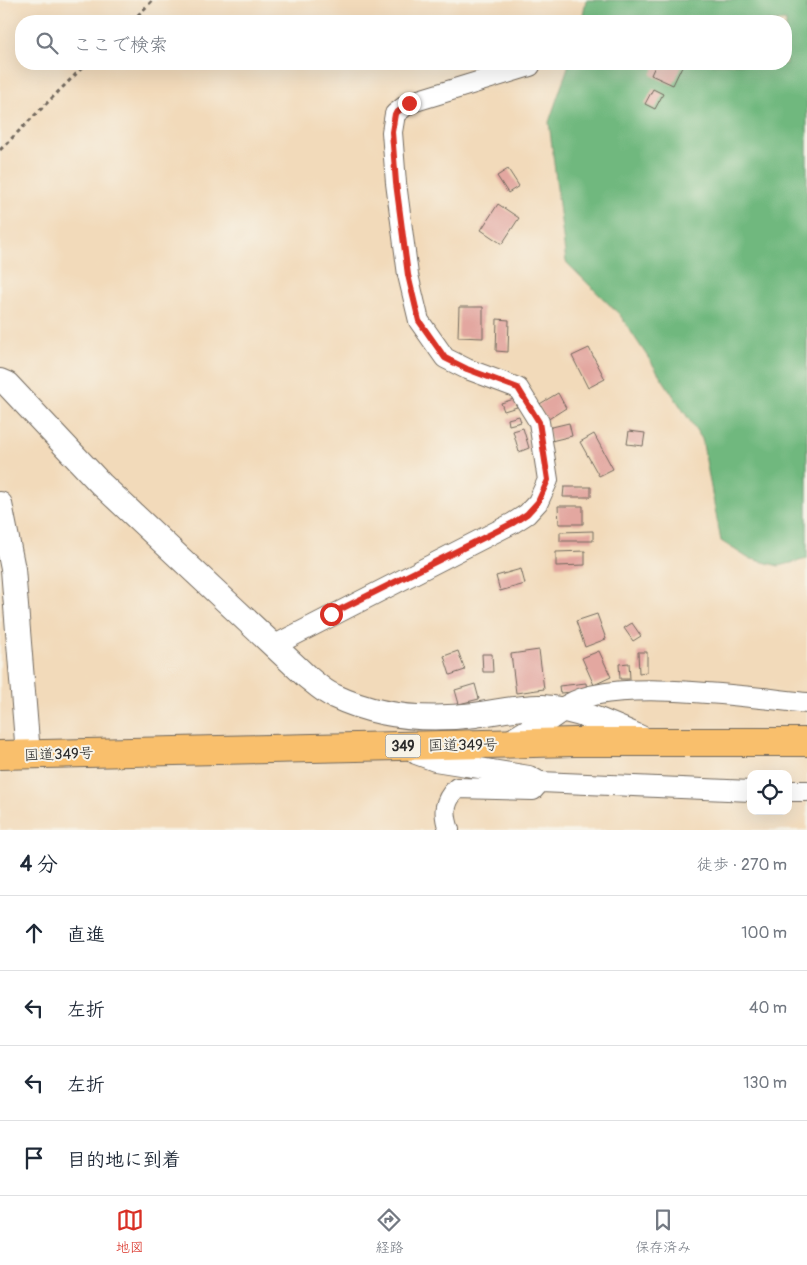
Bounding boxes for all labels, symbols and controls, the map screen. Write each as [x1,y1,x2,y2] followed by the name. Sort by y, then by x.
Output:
[15,15,792,70] search box
[33,29,61,57] icon: search
[73,33,168,57] text: ここで検索
[398,92,421,115] route end
[320,603,343,626] route start
[386,734,420,758] road number: 349
[428,735,498,756] street label: 国道349号
[24,744,94,765] street label: 国道349号
[747,770,792,815] map controls
[747,770,792,815] button: locate
[20,851,58,878] text: 4 分
[697,855,787,875] text: 徒歩 · 270 m
[20,919,48,947] icon: ahead
[67,923,105,947] text: 直進
[741,923,787,943] text: 100 m
[20,994,48,1022] icon: left
[67,998,105,1022] text: 左折
[749,998,787,1018] text: 40 m
[20,1069,48,1097] icon: left
[67,1073,105,1097] text: 左折
[743,1073,787,1093] text: 130 m
[20,1144,48,1172] icon: arrive
[67,1148,181,1172] text: 目的地に到着
[116,1206,144,1256] tab: 地図
[375,1206,403,1256] tab: 経路
[635,1206,691,1256] tab: 保存済み

